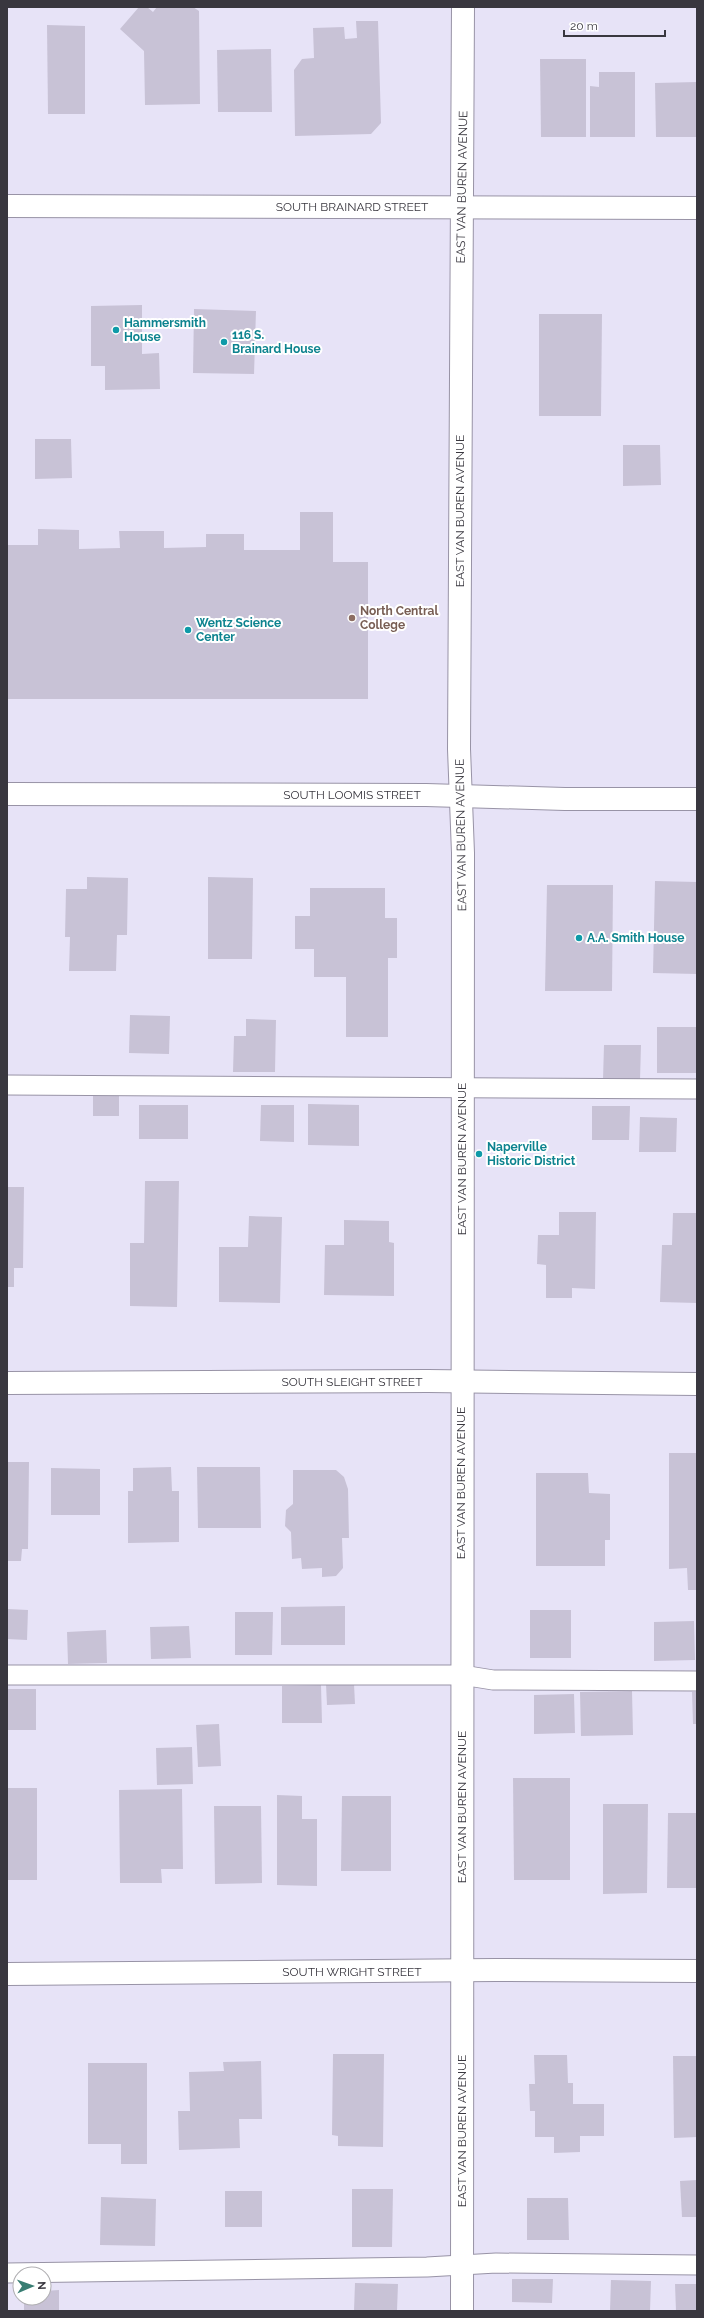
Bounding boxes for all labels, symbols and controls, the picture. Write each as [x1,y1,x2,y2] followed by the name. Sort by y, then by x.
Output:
[564,12,665,38] scale bar
[570,19,598,33] text: 20 m
[454,111,470,263] street label: EAST VAN BUREN AVENUE
[276,200,429,214] street label: SOUTH BRAINARD STREET
[124,316,206,344] place label: Hammersmith House
[111,325,121,335] marker: Hammersmith House
[232,328,321,356] place label: 116 S. Brainard House
[219,337,229,347] marker: 116 S. Brainard House
[453,435,467,587] street label: EAST VAN BUREN AVENUE
[360,604,438,632] place label: North Central College
[347,613,357,623] marker: North Central College
[196,616,281,644] place label: Wentz Science Center
[183,625,193,635] marker: Wentz Science Center
[453,759,469,911] street label: EAST VAN BUREN AVENUE
[283,788,421,802] street label: SOUTH LOOMIS STREET
[587,931,684,945] place label: A.A. Smith House
[574,933,584,943] marker: A.A. Smith House
[455,1083,469,1235] street label: EAST VAN BUREN AVENUE
[487,1140,576,1168] place label: Naperville Historic District
[474,1149,484,1159] marker: Naperville Historic District
[282,1375,423,1389] street label: SOUTH SLEIGHT STREET
[454,1407,468,1559] street label: EAST VAN BUREN AVENUE
[455,1731,469,1883] street label: EAST VAN BUREN AVENUE
[282,1965,422,1979] street label: SOUTH WRIGHT STREET
[455,2055,469,2207] street label: EAST VAN BUREN AVENUE
[12,2266,52,2306] north arrow
[35,2281,48,2290] text: N

